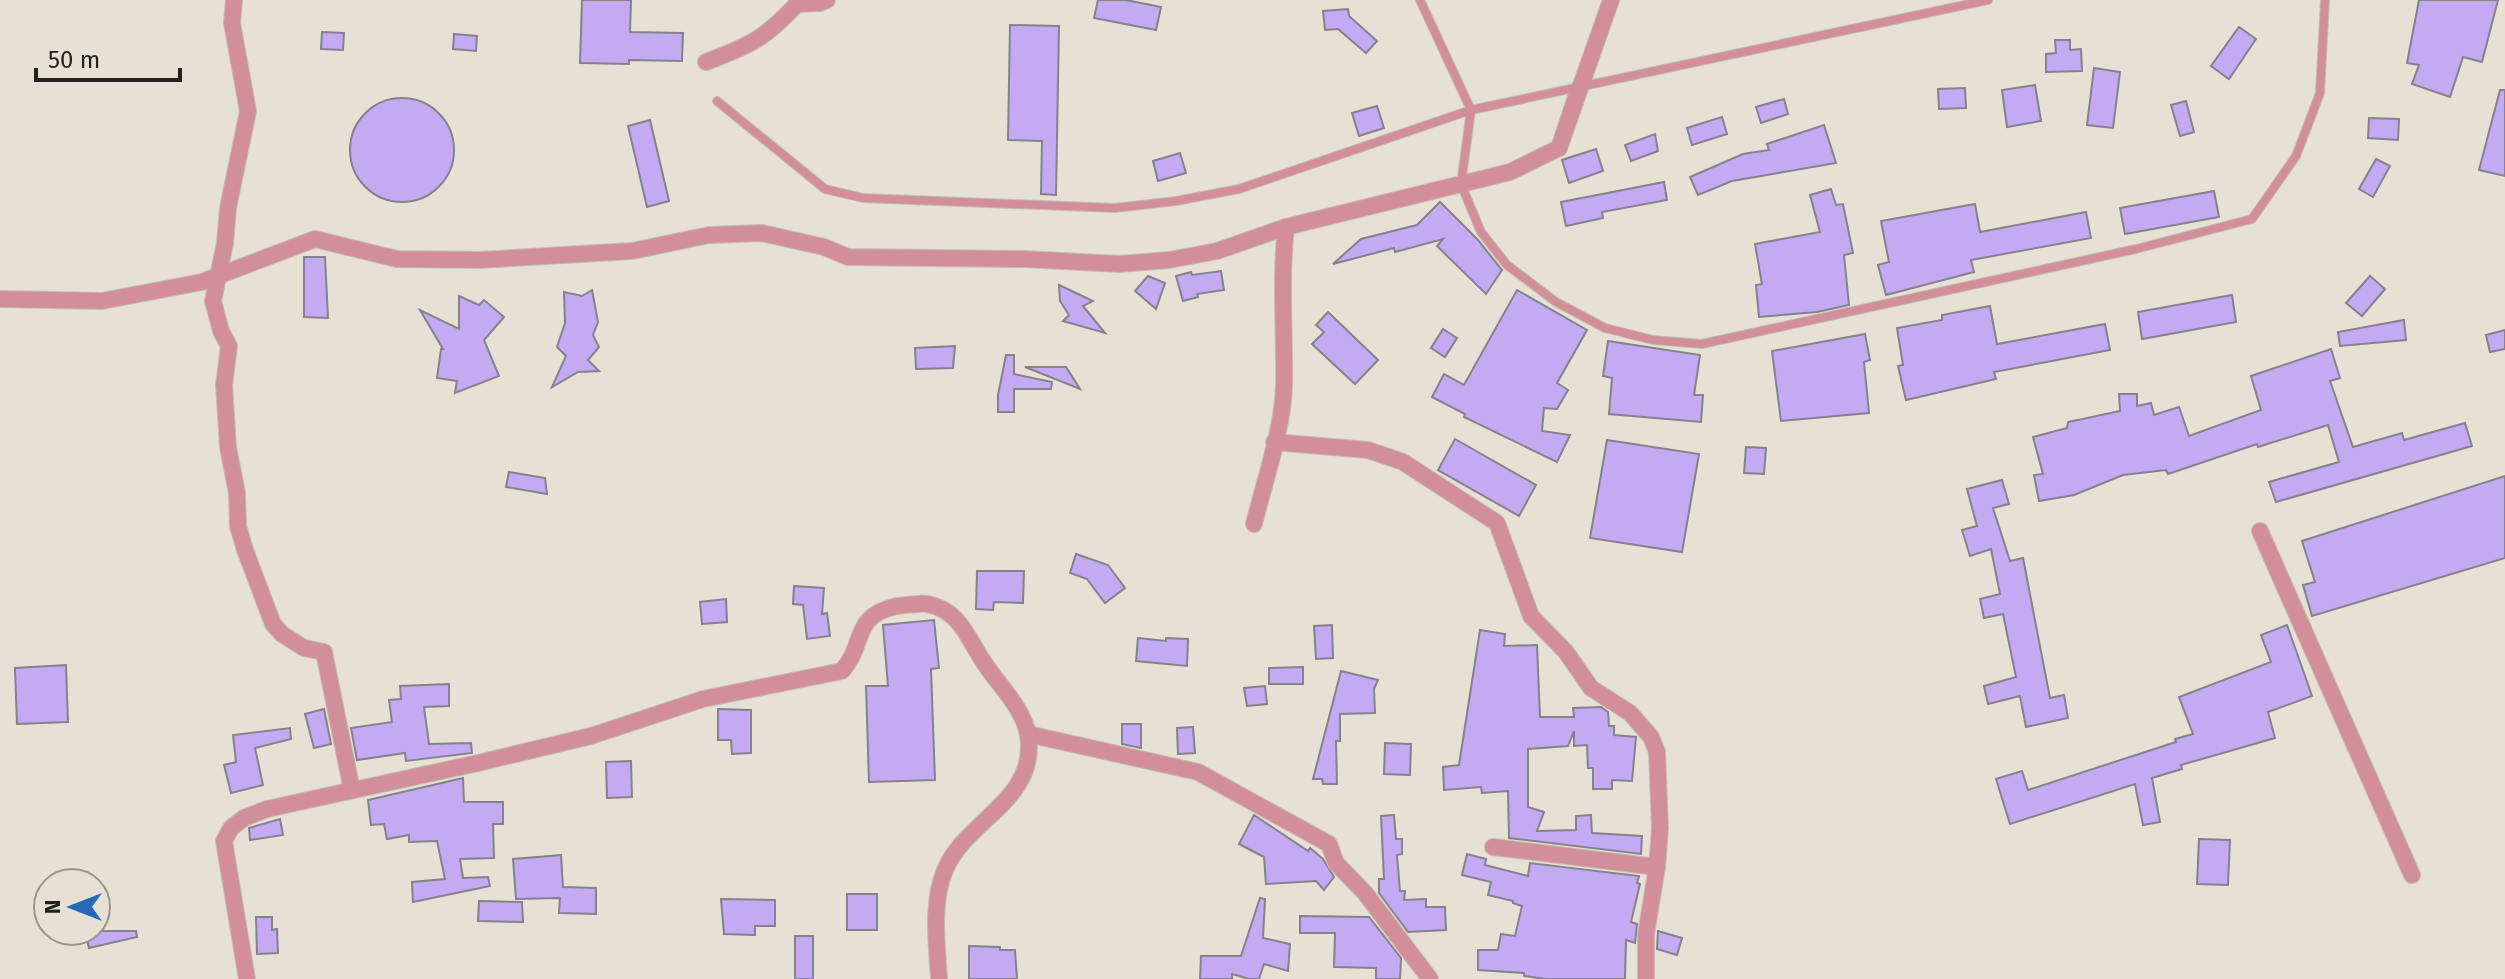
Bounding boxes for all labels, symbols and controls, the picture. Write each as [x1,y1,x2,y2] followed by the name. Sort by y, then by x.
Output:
[36,32,180,82] scale bar
[48,46,100,74] text: 50 m
[32,867,112,947] north arrow
[39,900,66,914] text: N

